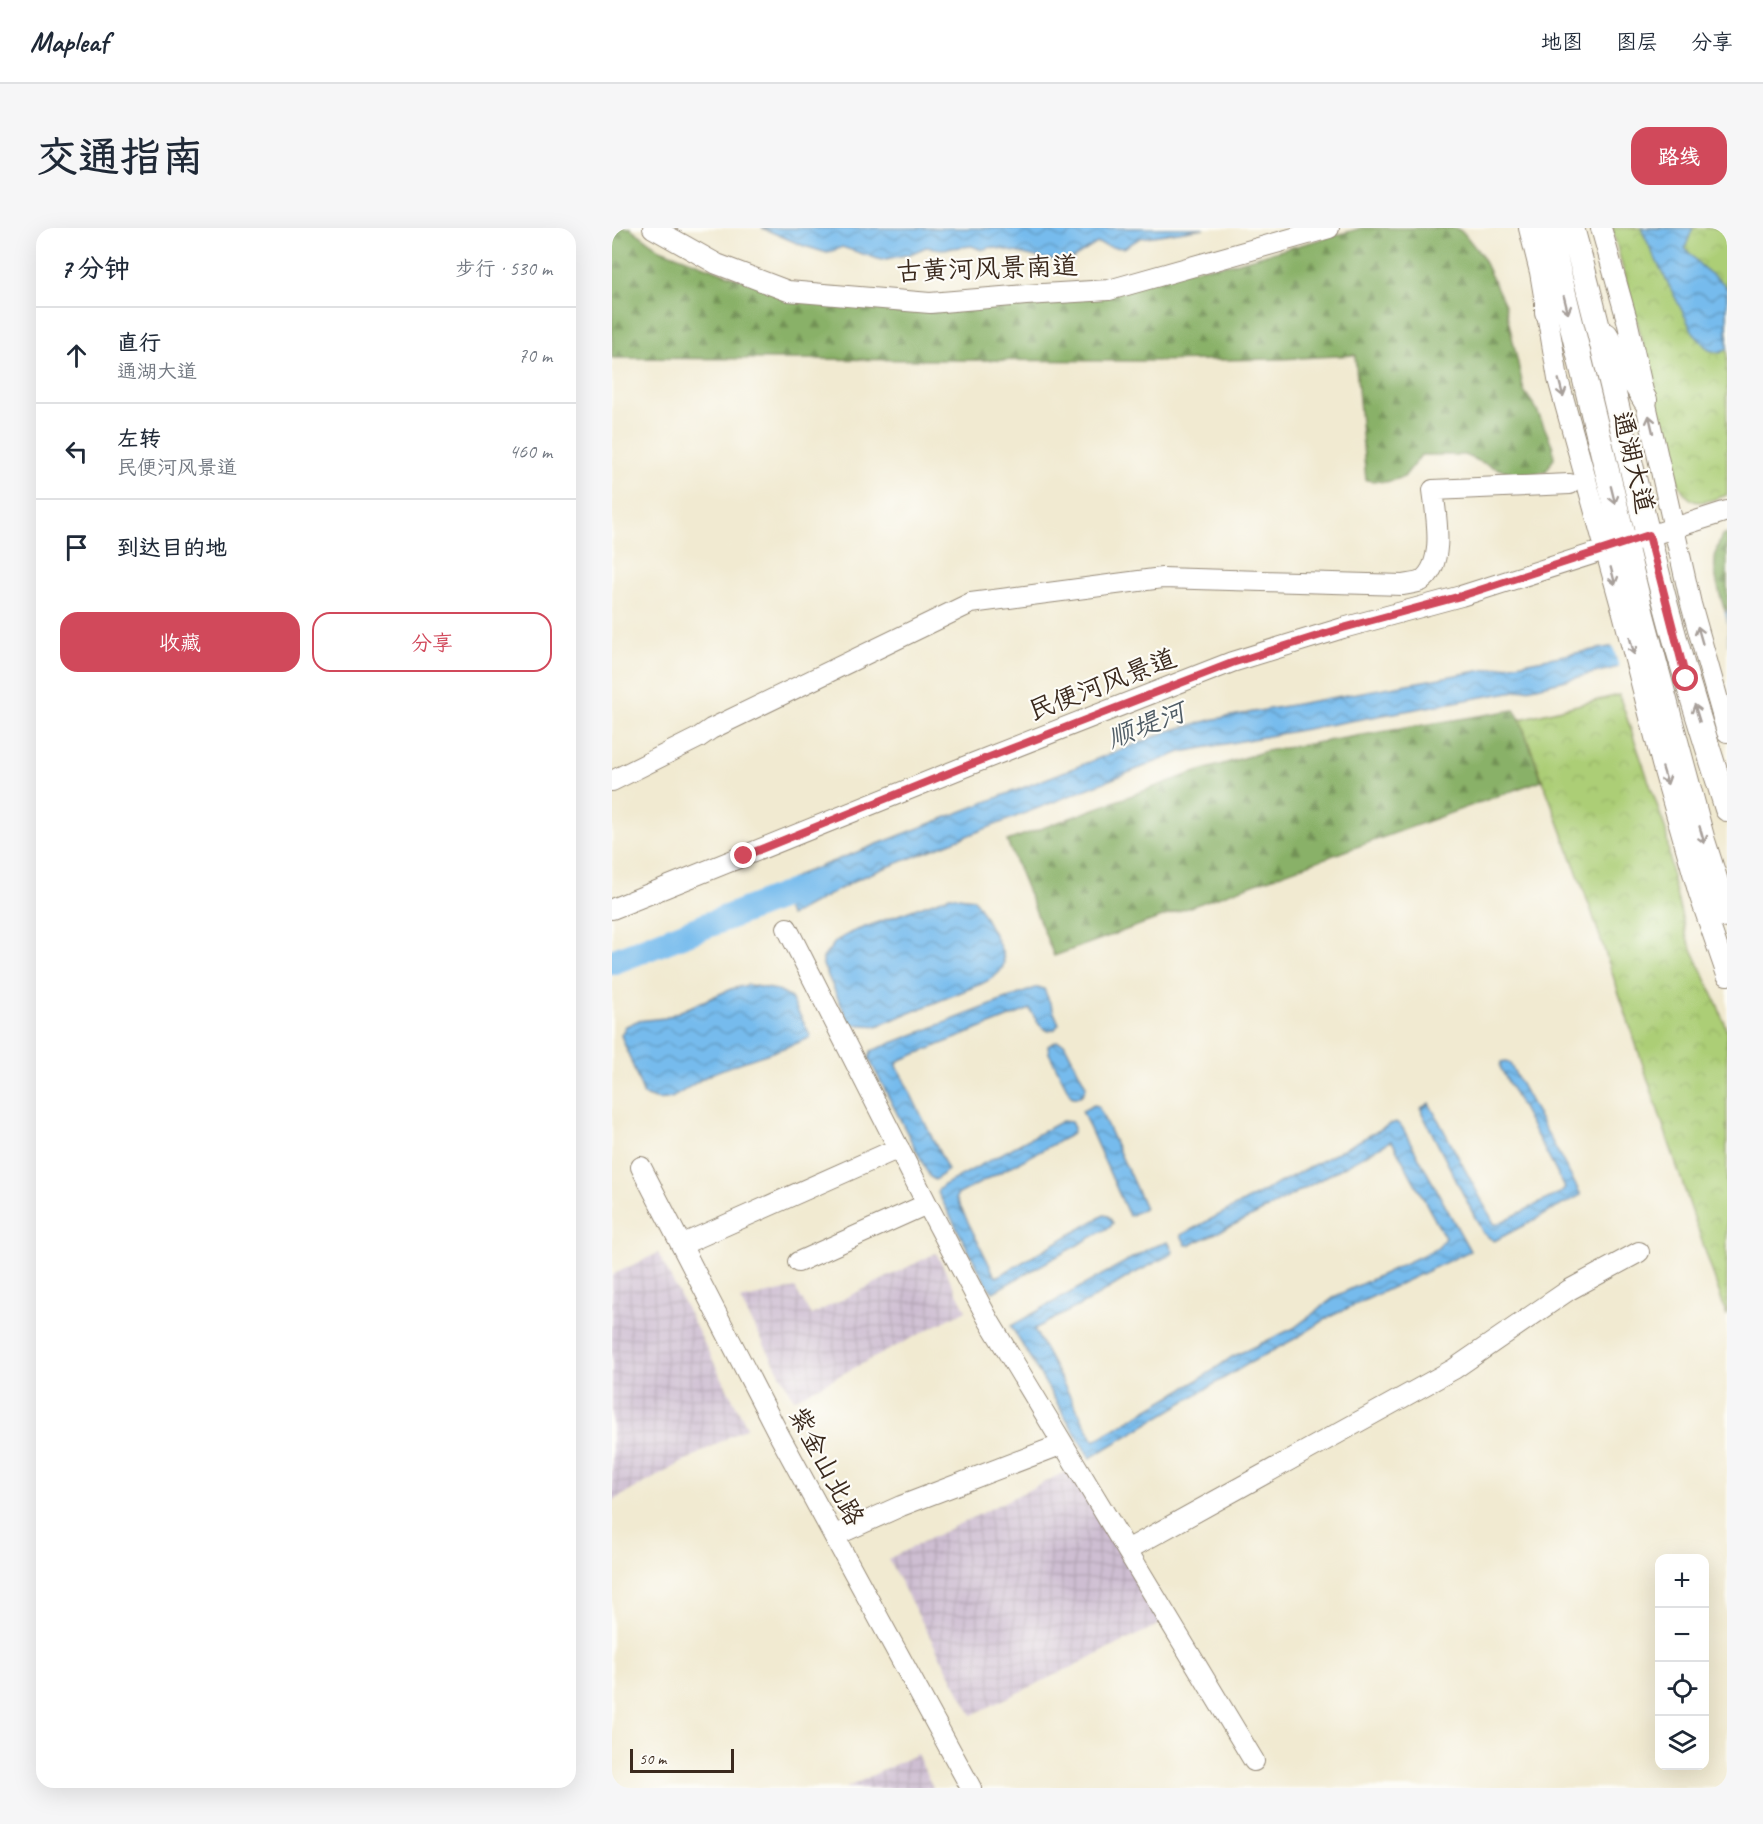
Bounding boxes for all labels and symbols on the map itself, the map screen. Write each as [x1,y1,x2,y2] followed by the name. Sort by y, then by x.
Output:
[895,249,1079,288] street label: 古黄河风景南道
[1560,296,1572,315] one-way arrow
[1556,378,1567,397] one-way arrow
[1605,408,1662,517] street label: 通湖大道
[1644,415,1656,434] one-way arrow
[1607,485,1619,504] one-way arrow
[1608,566,1619,585] one-way arrow
[1694,626,1705,645] one-way arrow
[1626,636,1638,655] one-way arrow
[1023,641,1181,728] street label: 民便河风景道
[1672,665,1698,691] route start
[1102,693,1194,755] water label: 顺堤河
[1691,704,1702,723] one-way arrow
[1660,767,1671,786] one-way arrow
[1696,825,1708,844] one-way arrow
[730,842,756,868] route end
[781,1401,872,1531] street label: 紫金山北路
[630,1746,734,1774] scale bar

